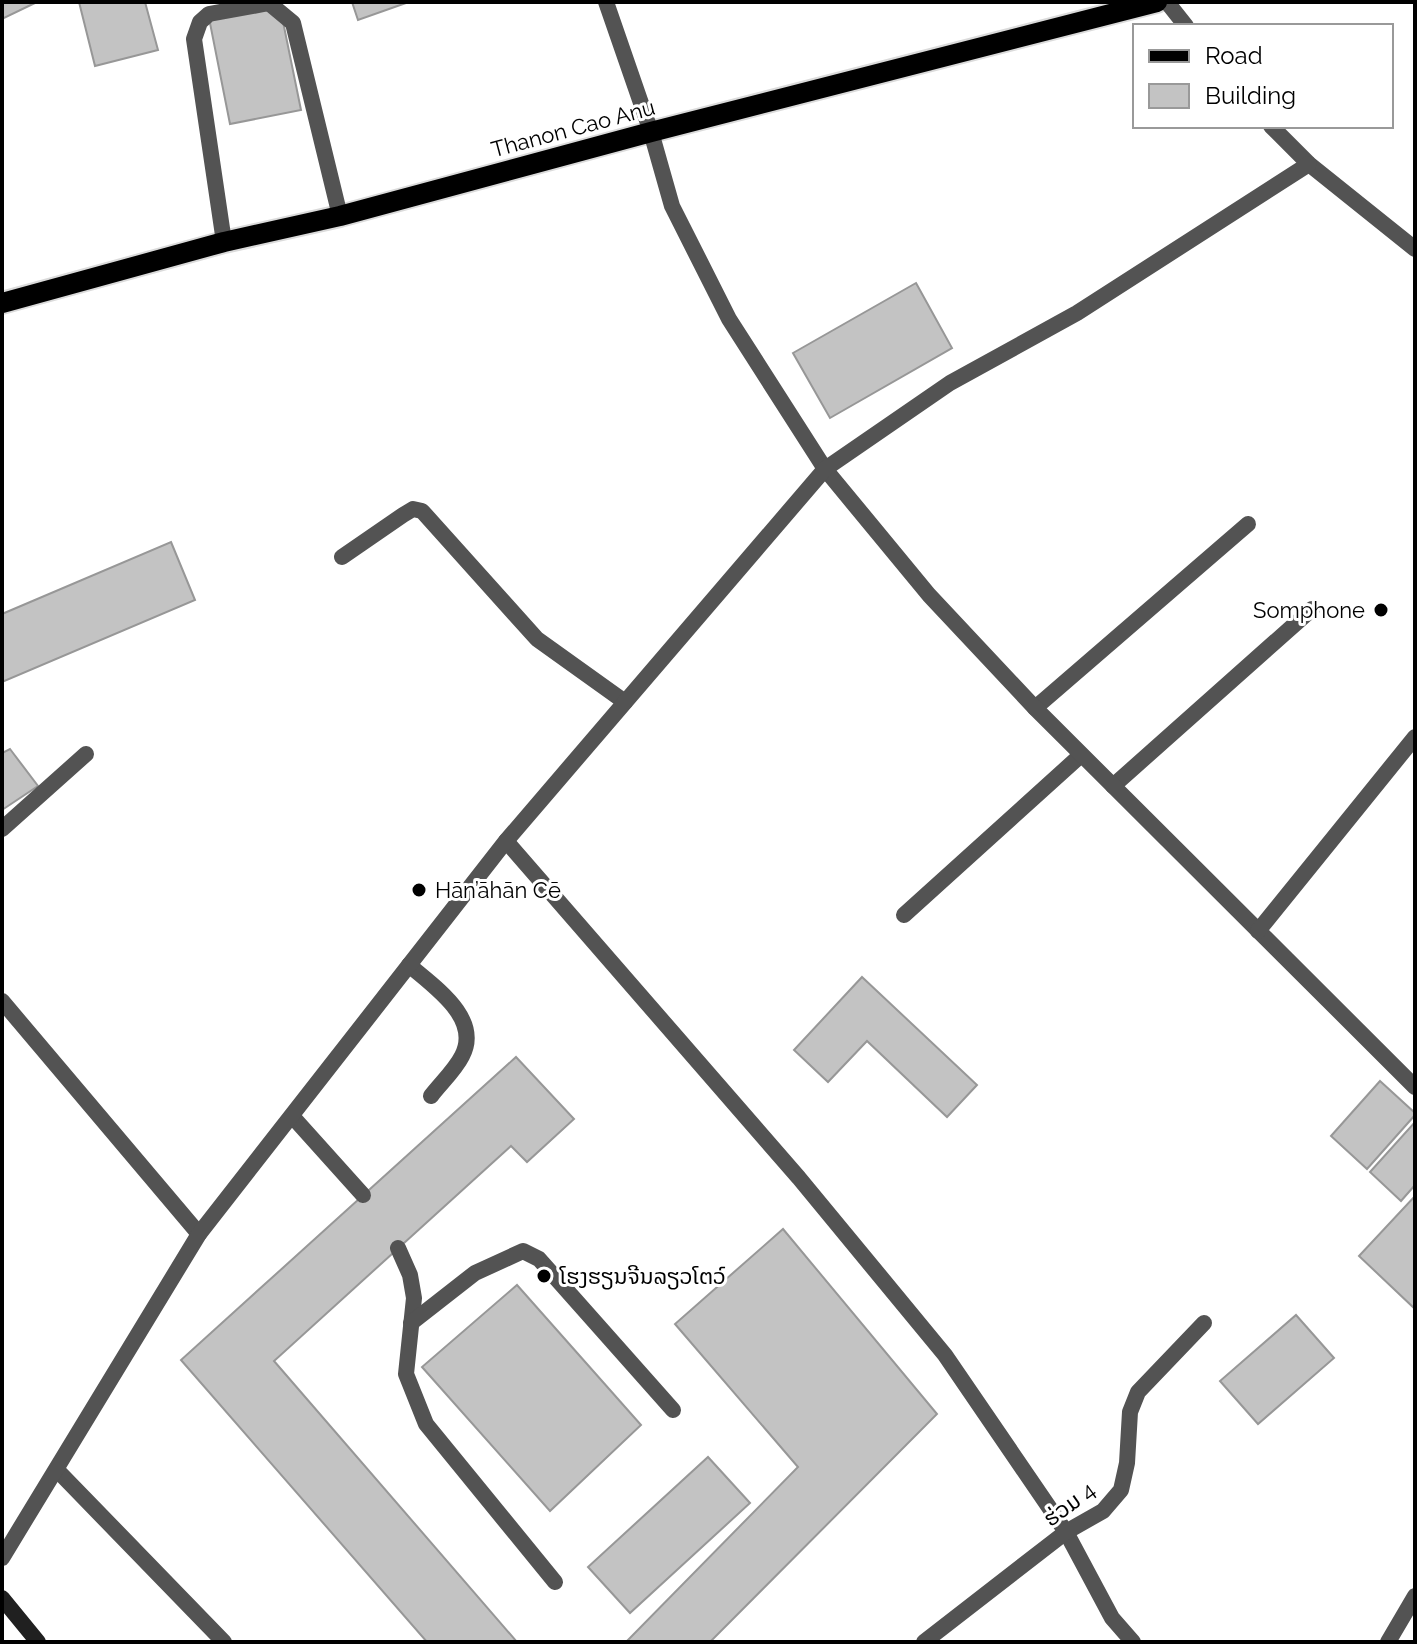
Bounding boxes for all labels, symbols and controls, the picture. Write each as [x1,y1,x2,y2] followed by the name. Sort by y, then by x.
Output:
[1133,24,1393,128] legend
[1205,41,1263,70] text: Road
[1205,81,1296,110] text: Building
[488,94,658,162] street label: Thanon Cao Anu
[1253,597,1365,623] place label: Somphone
[1372,601,1390,619] marker: Somphone
[435,877,561,903] place label: Hān’āhān Cē
[410,881,428,899] marker: Hān’āhān Cē
[559,1263,726,1290] place label: ໂຮງຮຽນຈີນລຽວໂຕວ໌
[535,1267,553,1285] marker: ໂຮງຮຽນຈີນລຽວໂຕວ໌
[1038,1477,1100,1531] street label: ຮ່ວມ 4

